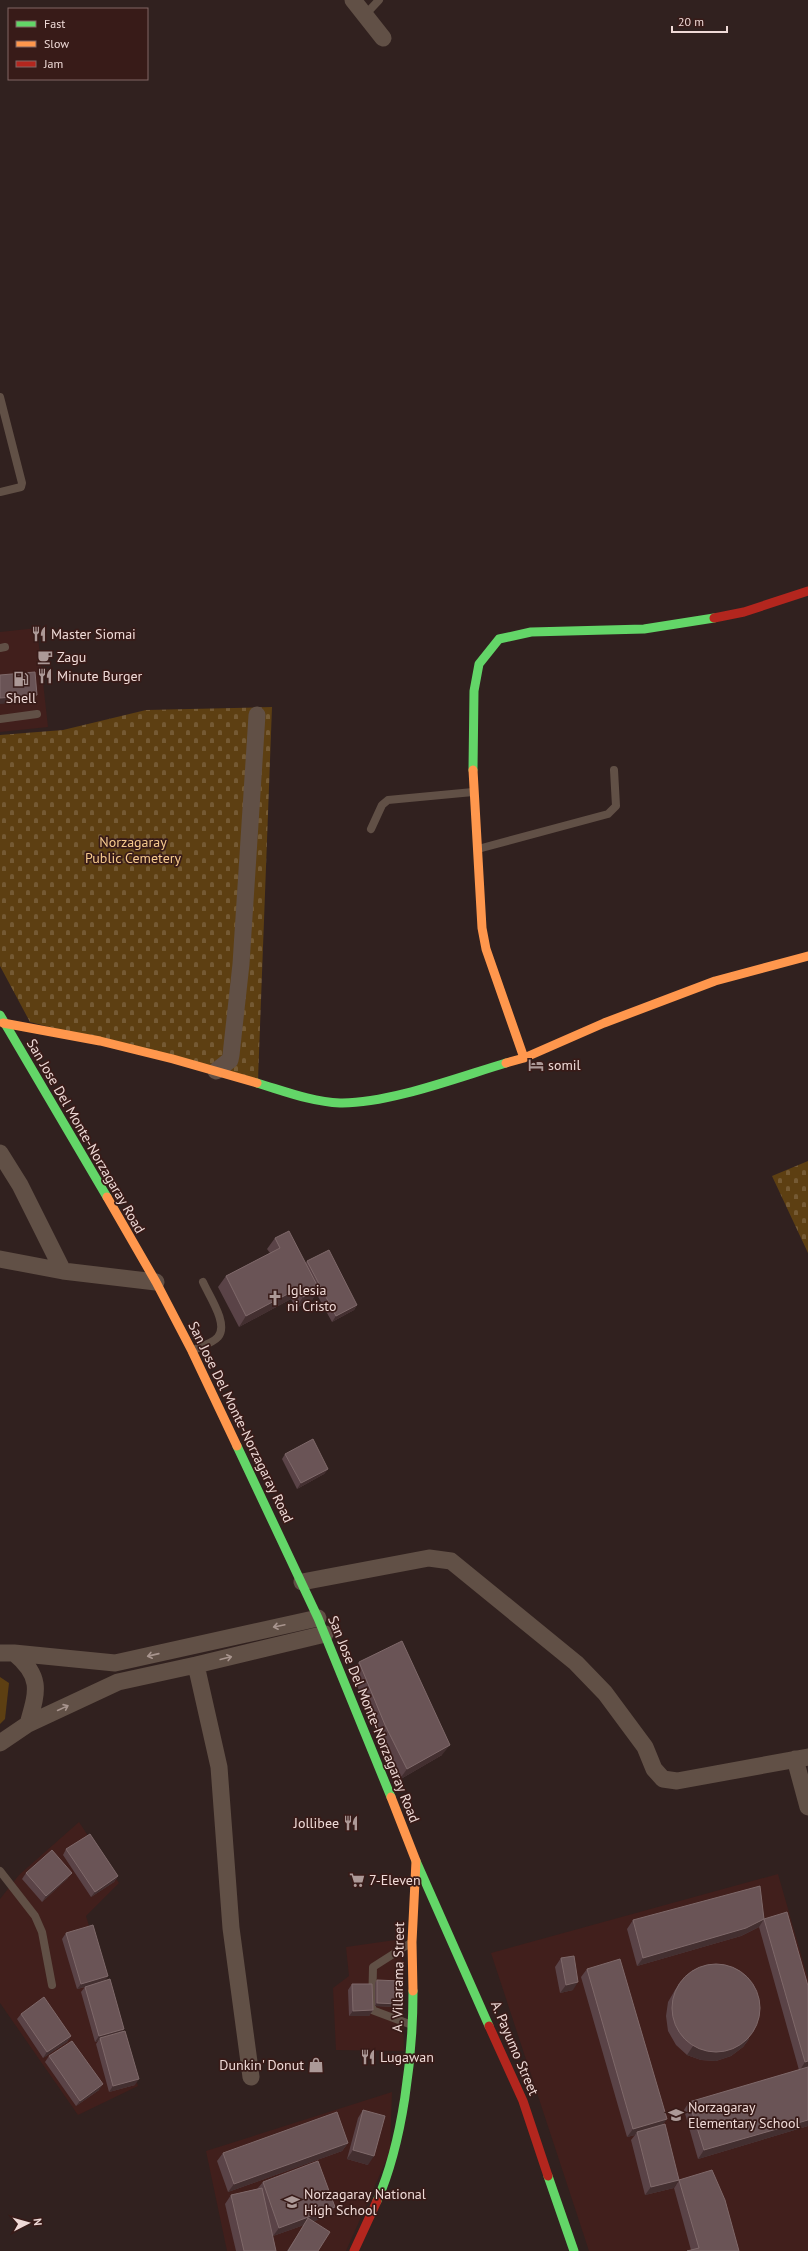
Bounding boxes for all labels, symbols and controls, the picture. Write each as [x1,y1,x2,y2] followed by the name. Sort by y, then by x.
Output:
[8,8,148,80] legend
[672,8,727,34] scale bar
[678,14,704,29] text: 20 m
[44,16,65,31] text: Fast
[44,36,69,51] text: Slow
[43,56,63,71] text: Jam
[30,625,48,643] restaurant icon: Master Siomai
[51,625,136,643] place label: Master Siomai
[36,648,54,666] cafe icon: Zagu
[57,648,86,666] place label: Zagu
[36,667,54,685] restaurant icon: Minute Burger
[57,667,143,685] place label: Minute Burger
[12,670,30,688] fuel station icon: Shell
[6,689,36,707] place label: Shell
[85,833,182,867] park label: Norzagaray Public Cemetery
[23,1036,149,1236] street label: San Jose Del Monte-Norzagaray Road
[527,1056,545,1074] hotel icon: somil
[548,1056,581,1074] place label: somil
[287,1281,336,1315] place label: Iglesia ni Cristo
[266,1289,284,1307] church icon: Iglesia ni Cristo
[184,1318,298,1526] street label: San Jose Del Monte-Norzagaray Road
[324,1613,424,1825] street label: San Jose Del Monte-Norzagaray Road
[273,1622,286,1630] one-way arrow
[147,1651,160,1659] one-way arrow
[219,1653,232,1661] one-way arrow
[56,1704,68,1711] one-way arrow
[293,1814,339,1832] place label: Jollibee
[342,1814,360,1832] restaurant icon: Jollibee
[348,1871,366,1889] supermarket icon: 7-Eleven
[369,1871,421,1889] place label: 7-Eleven
[388,1922,408,2032] street label: A. Villarama Street
[487,1998,543,2098] street label: A. Payumo Street
[359,2048,377,2066] restaurant icon: Lugawan
[380,2048,434,2066] place label: Lugawan
[219,2056,304,2074] place label: Dunkin' Donut
[307,2056,325,2074] shop icon: Dunkin' Donut
[688,2098,800,2132] place label: Norzagaray Elementary School
[667,2106,685,2124] school or university icon: Norzagaray Elementary School
[304,2185,426,2219] place label: Norzagaray National High School
[283,2193,301,2211] school or university icon: Norzagaray National High School
[8,2203,48,2243] north arrow
[31,2218,45,2226] text: N

